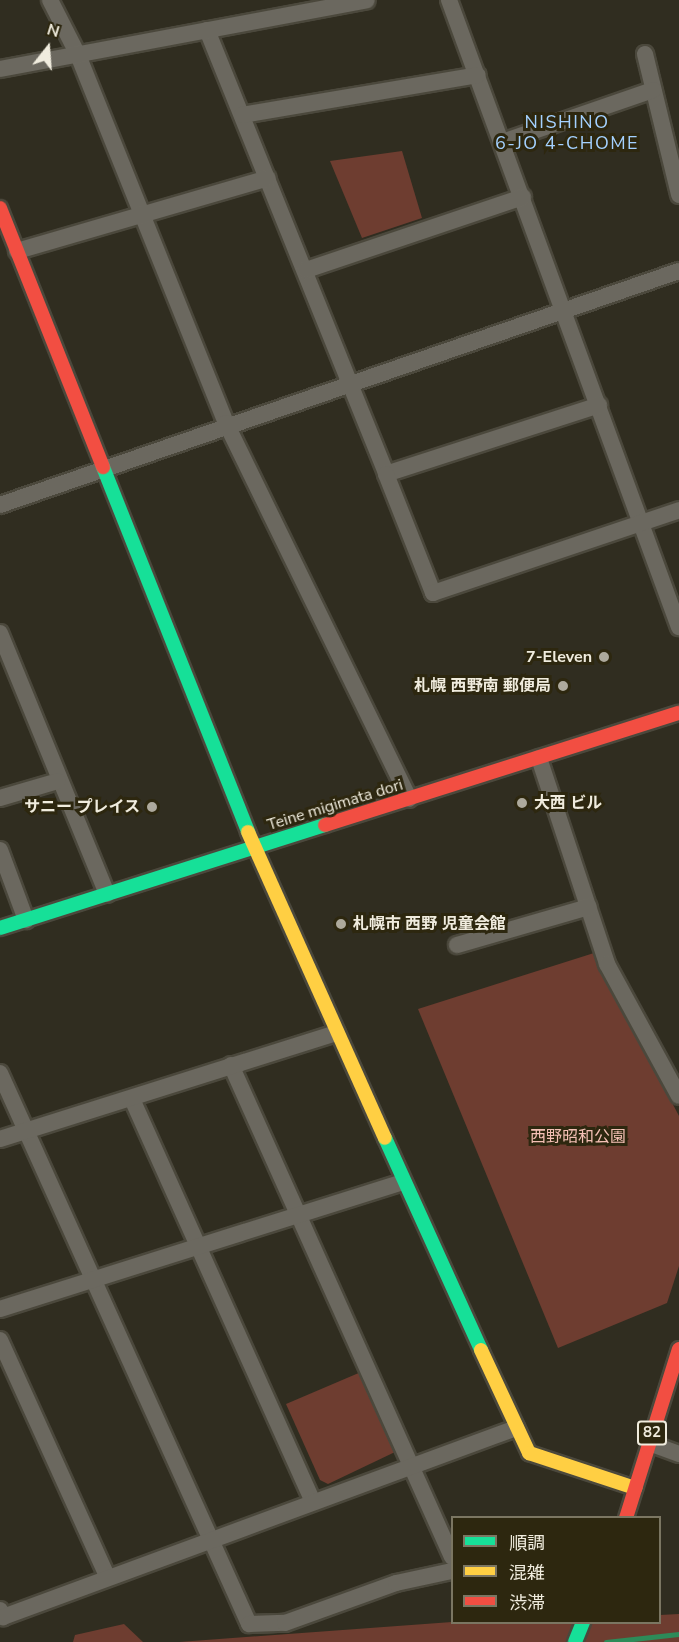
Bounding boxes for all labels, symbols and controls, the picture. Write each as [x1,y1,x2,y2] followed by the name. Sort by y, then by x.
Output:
[18,18,78,78] north arrow
[44,19,62,43] text: N
[495,112,639,154] district label: NISHINO 6-JO 4-CHOME
[526,647,592,667] place label: 7-Eleven
[597,650,611,664] marker: 7-Eleven
[414,676,551,696] place label: 札幌 西野南 郵便局
[556,679,570,693] marker: 札幌 西野南 郵便局
[265,775,405,835] street label: Teine migimata dori
[534,793,602,813] place label: 大西 ビル
[515,796,529,810] marker: 大西 ビル
[24,797,140,817] place label: サニー プレイス
[145,800,159,814] marker: サニー プレイス
[353,914,506,934] place label: 札幌市 西野 児童会館
[334,917,348,931] marker: 札幌市 西野 児童会館
[530,1127,626,1147] park label: 西野昭和公園
[637,1421,667,1445] road number: 82
[451,1516,661,1624] legend
[509,1531,545,1555] text: 順調
[509,1561,545,1585] text: 混雑
[509,1591,545,1615] text: 渋滞

